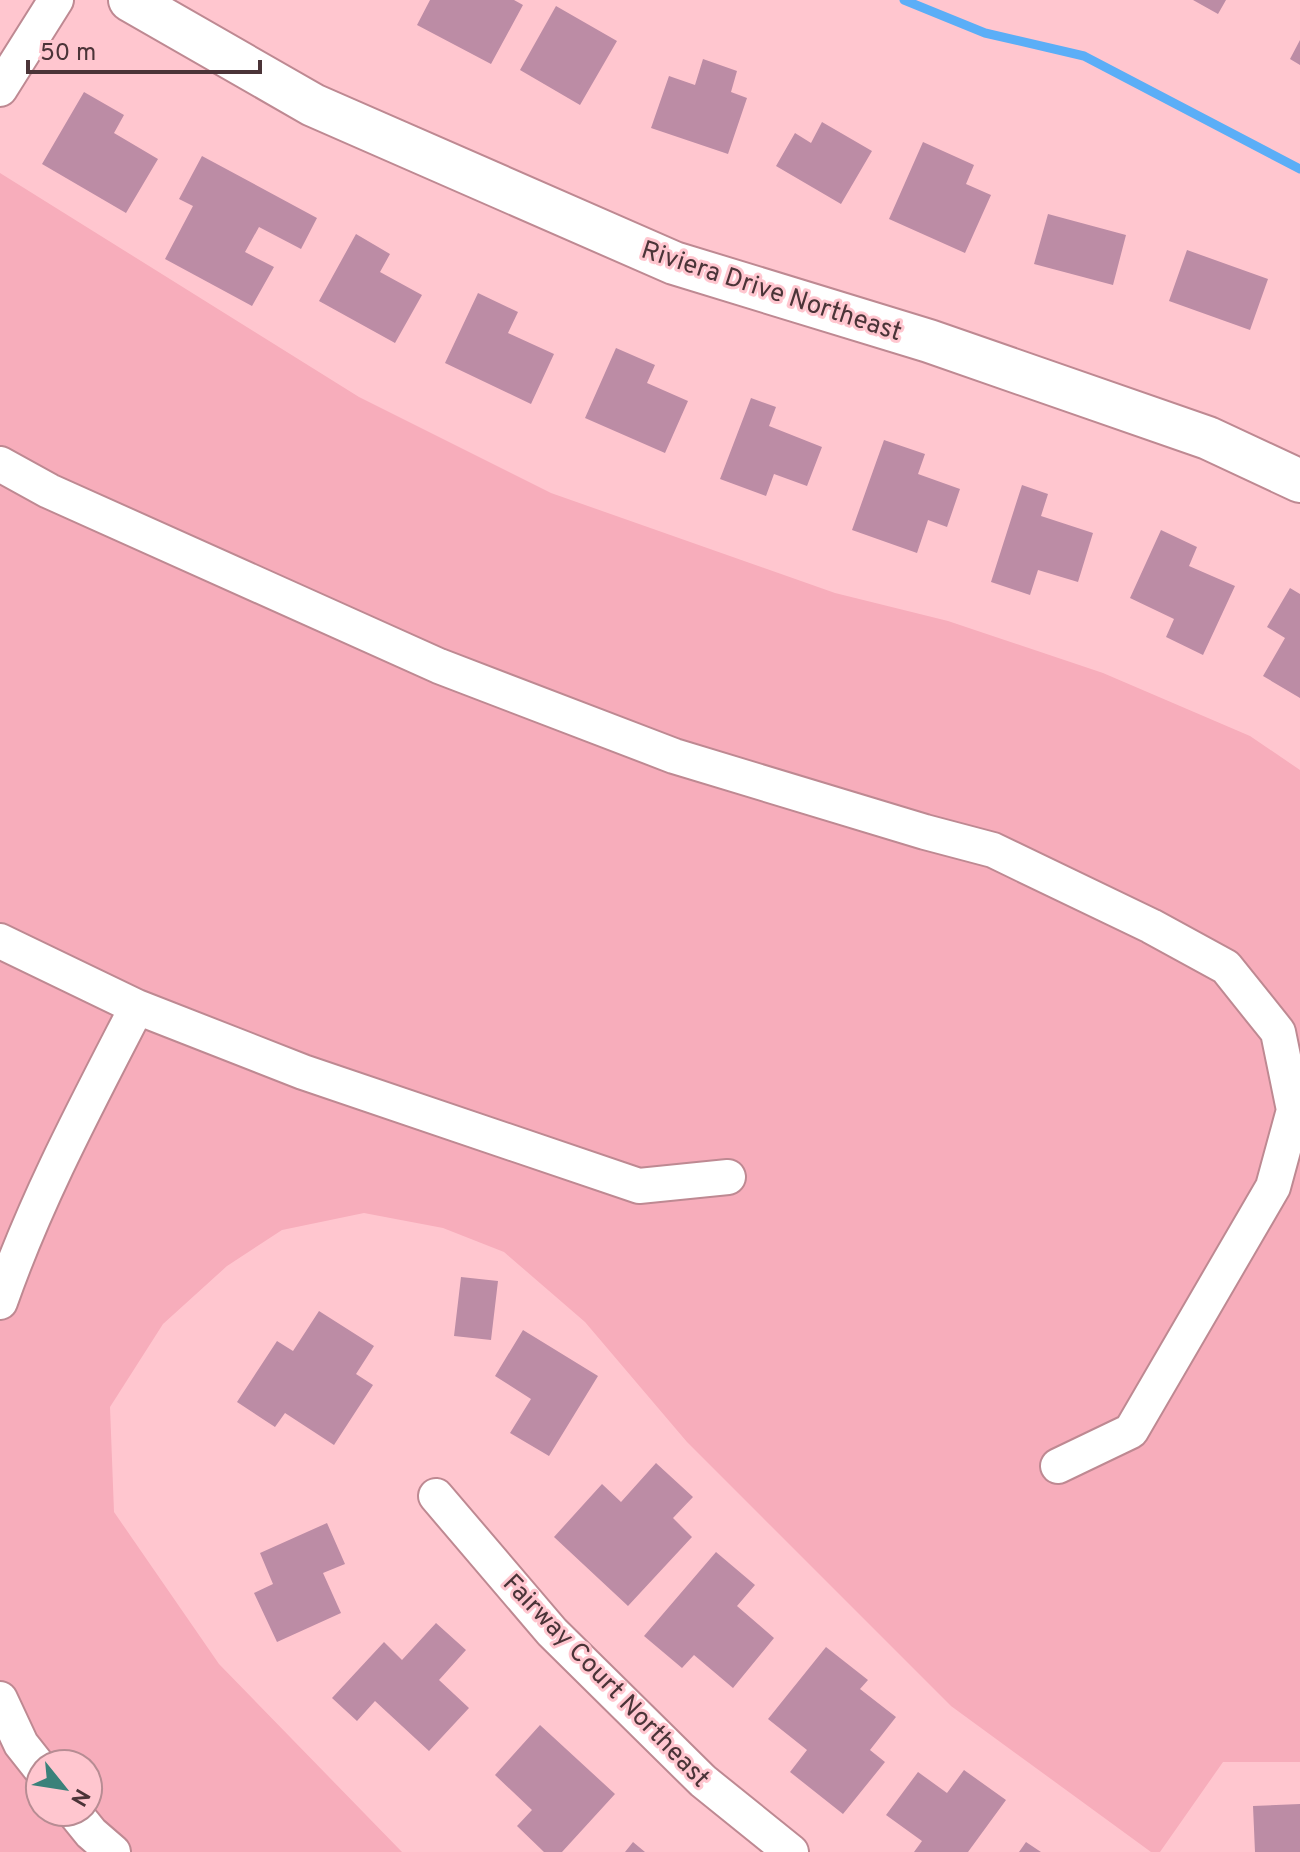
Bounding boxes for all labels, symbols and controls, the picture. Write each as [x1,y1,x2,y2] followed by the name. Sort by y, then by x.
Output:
[28,24,260,74] scale bar
[40,39,96,69] text: 50 m
[637,235,906,350] street label: Riviera Drive Northeast
[495,1568,716,1796] street label: Fairway Court Northeast
[24,1748,104,1828] north arrow
[64,1783,95,1810] text: N

